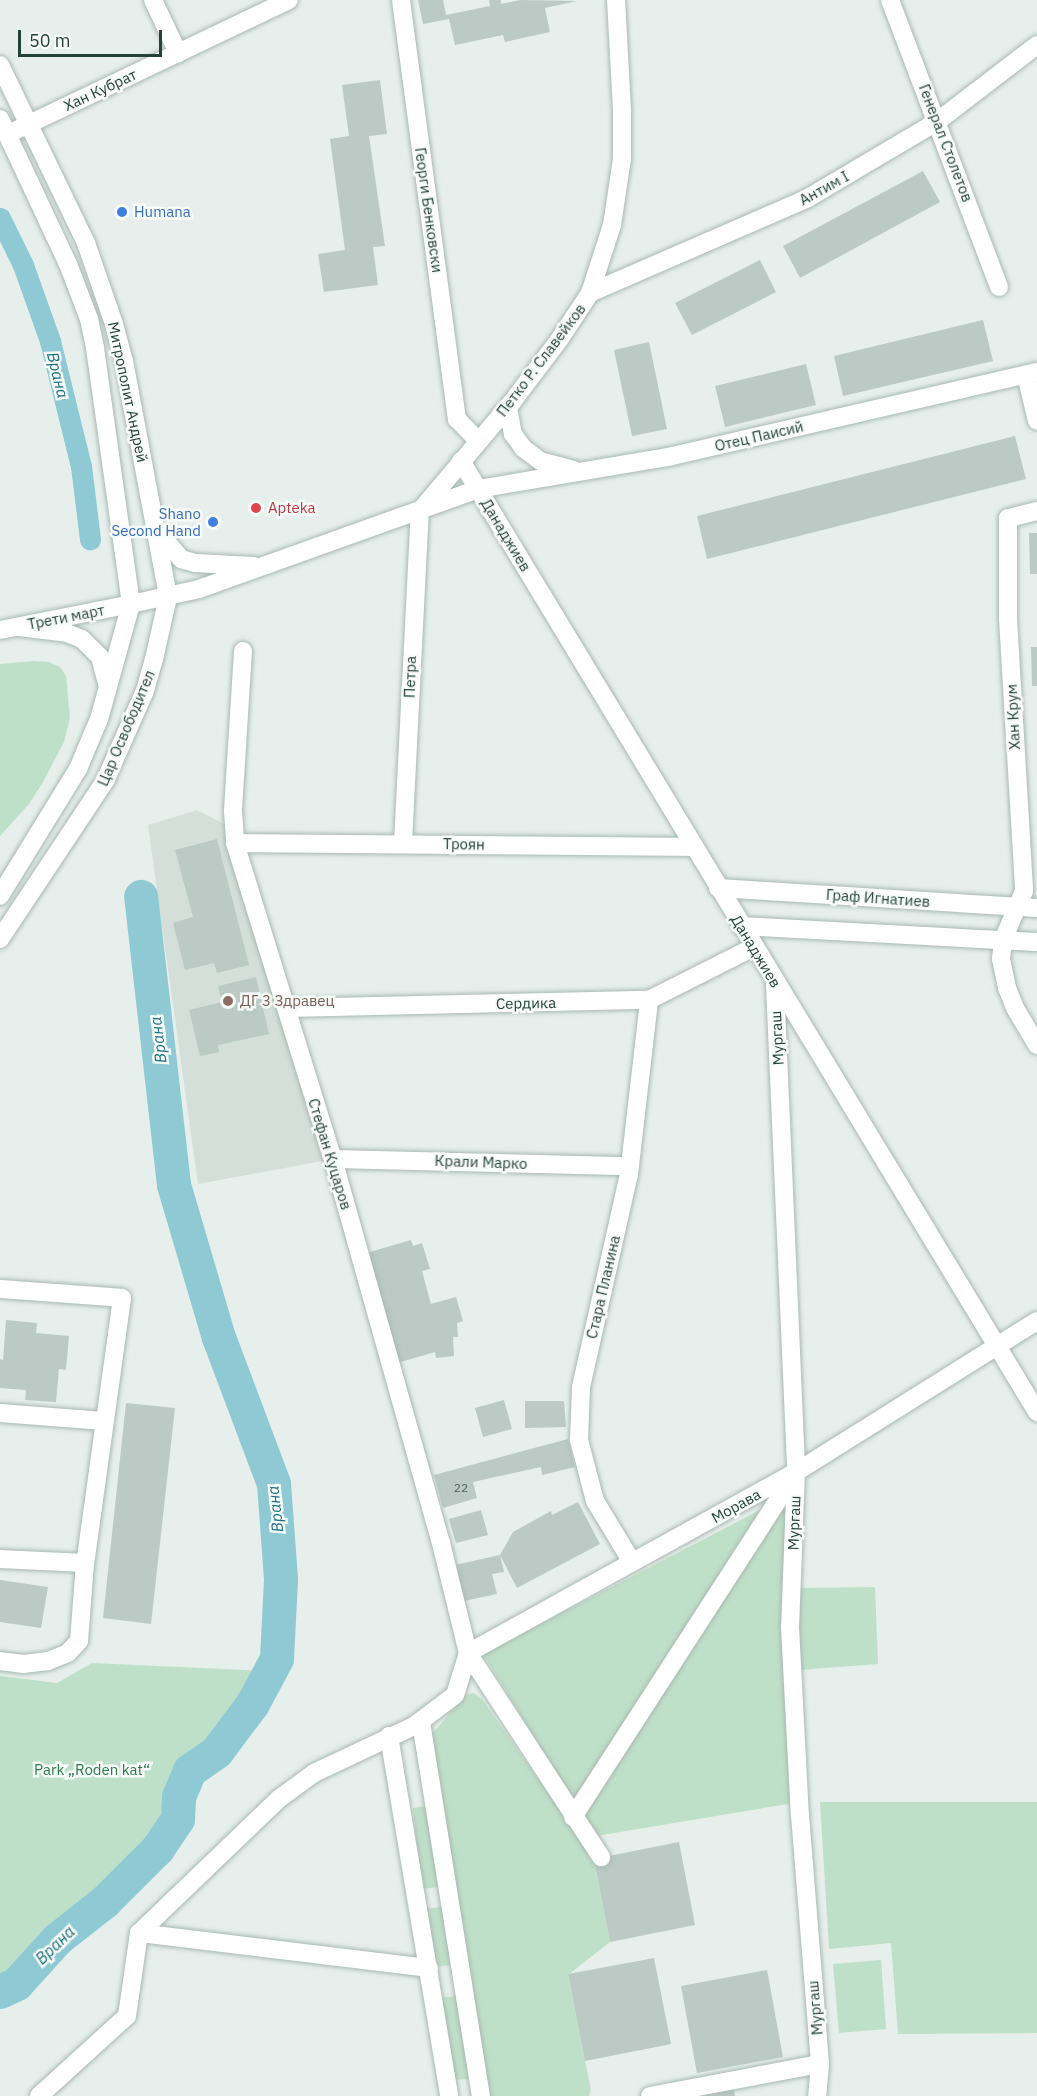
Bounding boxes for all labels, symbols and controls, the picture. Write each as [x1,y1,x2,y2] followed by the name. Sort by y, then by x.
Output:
[21,18,165,56] scale bar
[29,29,71,52] text: 50 m
[61,65,139,115] street label: Хан Кубрат
[915,81,977,205] street label: Генерал Столетов
[411,146,447,274] street label: Георги Бенковски
[796,167,852,209] street label: Антим I
[134,203,191,221] place label: Humana
[115,205,129,219] marker: Humana
[493,300,589,420] street label: Петко Р. Славейков
[104,320,152,464] street label: Митрополит Андрей
[43,350,73,400] water label: Врана
[713,417,805,455] street label: Отец Паисий
[477,495,535,575] street label: Данаджиев
[268,499,316,517] place label: Apteka
[249,501,263,515] marker: Apteka
[112,504,201,539] place label: Shano Second Hand
[206,515,220,529] marker: Shano Second Hand
[26,601,106,633] street label: Трети март
[400,656,420,698] street label: Петра
[93,667,159,789] street label: Цар Освободител
[1002,684,1024,750] street label: Хан Крум
[443,835,485,853] street label: Троян
[825,885,931,911] street label: Граф Игнатиев
[727,911,785,991] street label: Данаджиев
[240,992,335,1010] place label: ДГ 3 Здравец
[496,993,556,1013] street label: Сердика
[221,994,235,1008] marker: ДГ 3 Здравец
[767,1010,787,1066] street label: Мургаш
[146,1016,170,1064] water label: Врана
[304,1096,356,1212] street label: Стефан Куцаров
[434,1151,528,1173] street label: Крали Марко
[582,1233,624,1341] street label: Стара Планина
[454,1481,468,1495] house number: 22
[263,1485,287,1533] water label: Врана
[708,1485,764,1527] street label: Морава
[784,1495,804,1551] street label: Мургаш
[34,1761,150,1779] park label: Park „Roden kat“
[31,1922,79,1968] water label: Врана
[804,1980,826,2036] street label: Мургаш

